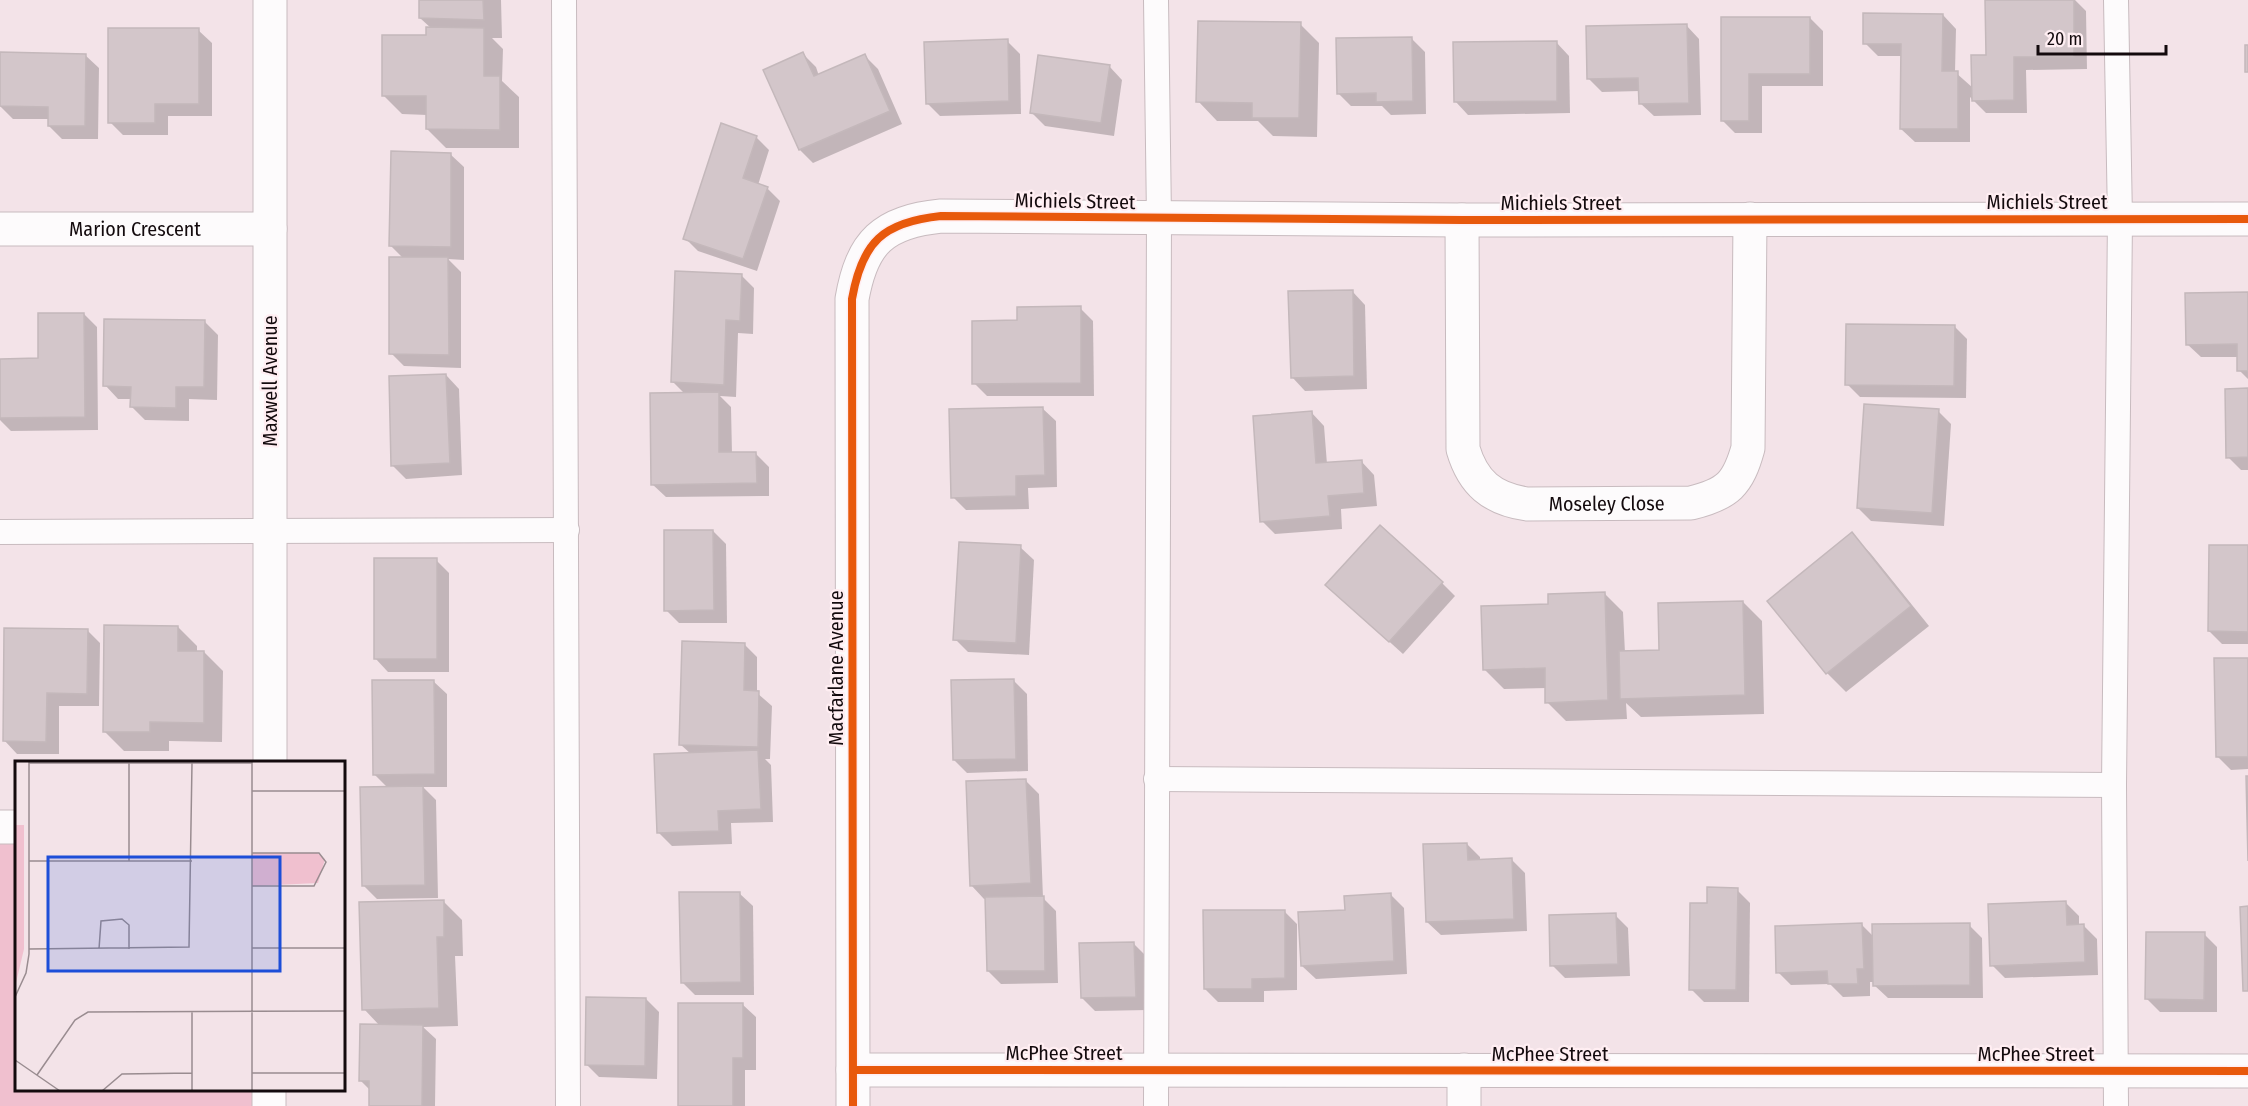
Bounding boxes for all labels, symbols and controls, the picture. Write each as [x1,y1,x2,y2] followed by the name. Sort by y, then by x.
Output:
[2038,18,2166,56] scale bar
[2047,28,2082,50] text: 20 m
[1014,188,1136,214] street label: Michiels Street
[1987,190,2108,214] street label: Michiels Street
[1501,191,1622,215] street label: Michiels Street
[69,217,201,241] street label: Marion Crescent
[258,315,282,447] street label: Maxwell Avenue
[1549,491,1665,516] street label: Moseley Close
[824,590,848,746] street label: Macfarlane Avenue
[15,761,345,1091] inset map
[1005,1041,1123,1065] street label: McPhee Street
[1491,1042,1609,1066] street label: McPhee Street
[1977,1042,2095,1066] street label: McPhee Street

